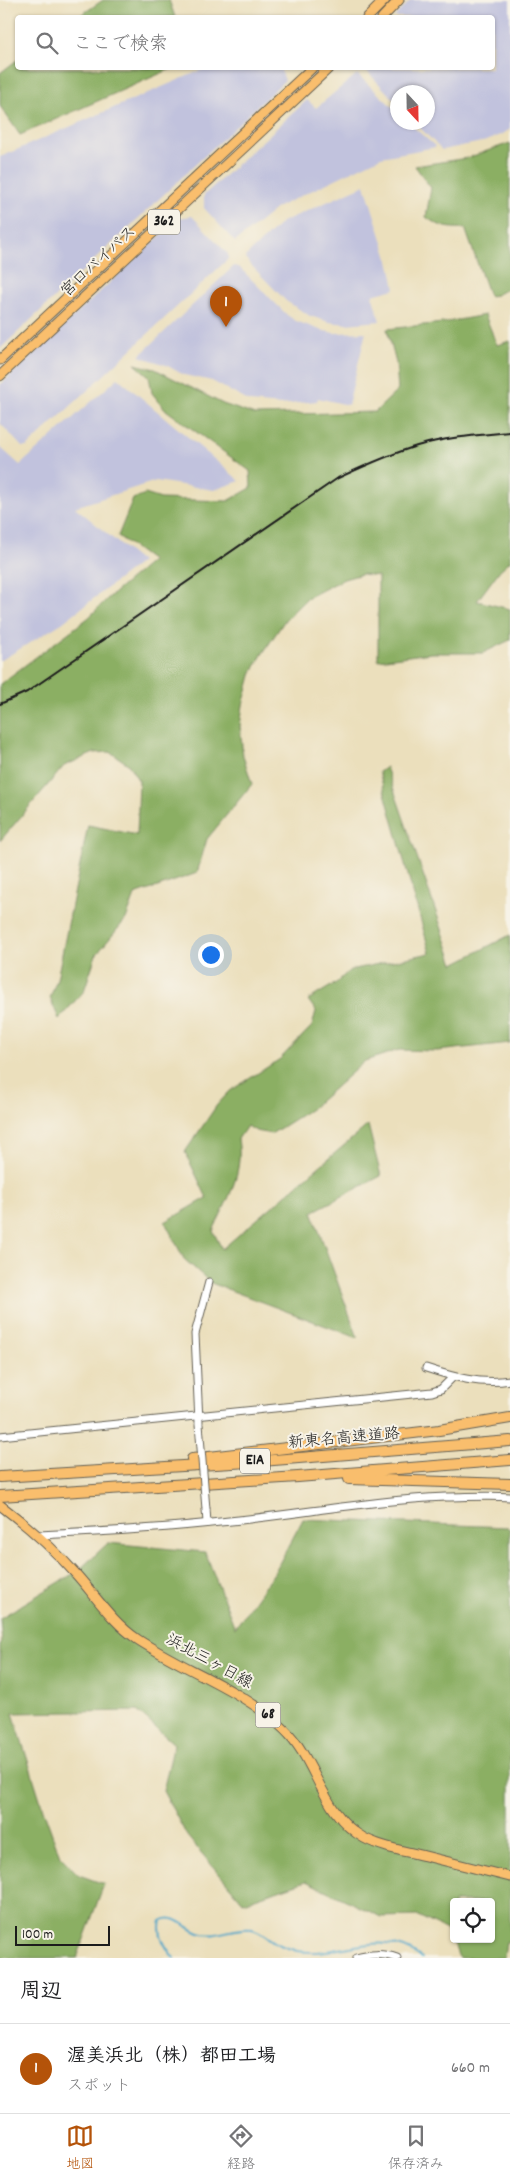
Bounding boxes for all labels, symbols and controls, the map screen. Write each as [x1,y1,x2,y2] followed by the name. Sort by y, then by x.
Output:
[15,15,495,70] search box
[33,29,61,57] icon: search
[73,32,168,59] text: ここで検索
[390,85,435,130] north arrow
[148,210,180,234] road number: 362
[56,221,142,303] street label: 宮口バイパス
[210,286,242,327] pin: 1
[198,942,224,968] your location
[287,1423,401,1455] street label: 新東名高速道路
[240,1448,270,1474] road number: E1A
[161,1629,257,1695] street label: 浜北三ヶ日線
[256,1702,280,1728] road number: 68
[450,1898,495,1943] map controls
[450,1898,495,1943] button: locate
[15,1923,110,1946] scale bar
[22,1925,53,1945] text: 100 m
[20,1978,62,2008] text: 周辺
[67,2044,276,2071] text: 渥美浜北（株）都田工場
[34,2057,38,2080] text: 1
[451,2057,490,2080] text: 660 m
[67,2075,131,2098] text: スポット
[66,2122,94,2175] tab: 地図
[227,2122,255,2175] tab: 経路
[388,2122,444,2175] tab: 保存済み

